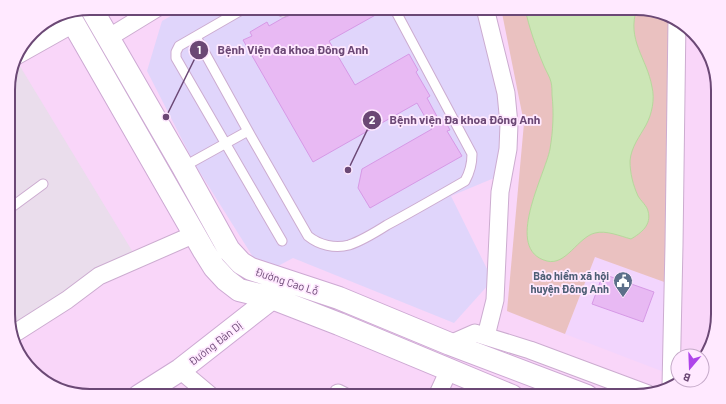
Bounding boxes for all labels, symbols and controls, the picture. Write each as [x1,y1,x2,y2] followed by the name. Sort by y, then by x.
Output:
[189,38,376,62] callout: Bệnh Viện đa khoa Đông Anh
[197,42,201,56] text: 1
[218,42,368,57] text: Bệnh Viện đa khoa Đông Anh
[362,108,549,132] callout: Bệnh viện Đa khoa Đông Anh
[369,112,376,126] text: 2
[390,112,540,127] text: Bệnh viện Đa khoa Đông Anh
[254,265,320,297] street label: Đường Cao Lỗ
[530,269,609,296] place label: Bảo hiểm xã hội huyện Đông Anh
[612,270,634,298] public building icon: Bảo hiểm xã hội huyện Đông Anh
[186,318,244,368] street label: Đường Đản Dị
[670,348,710,388] north arrow
[681,371,692,385] text: B

